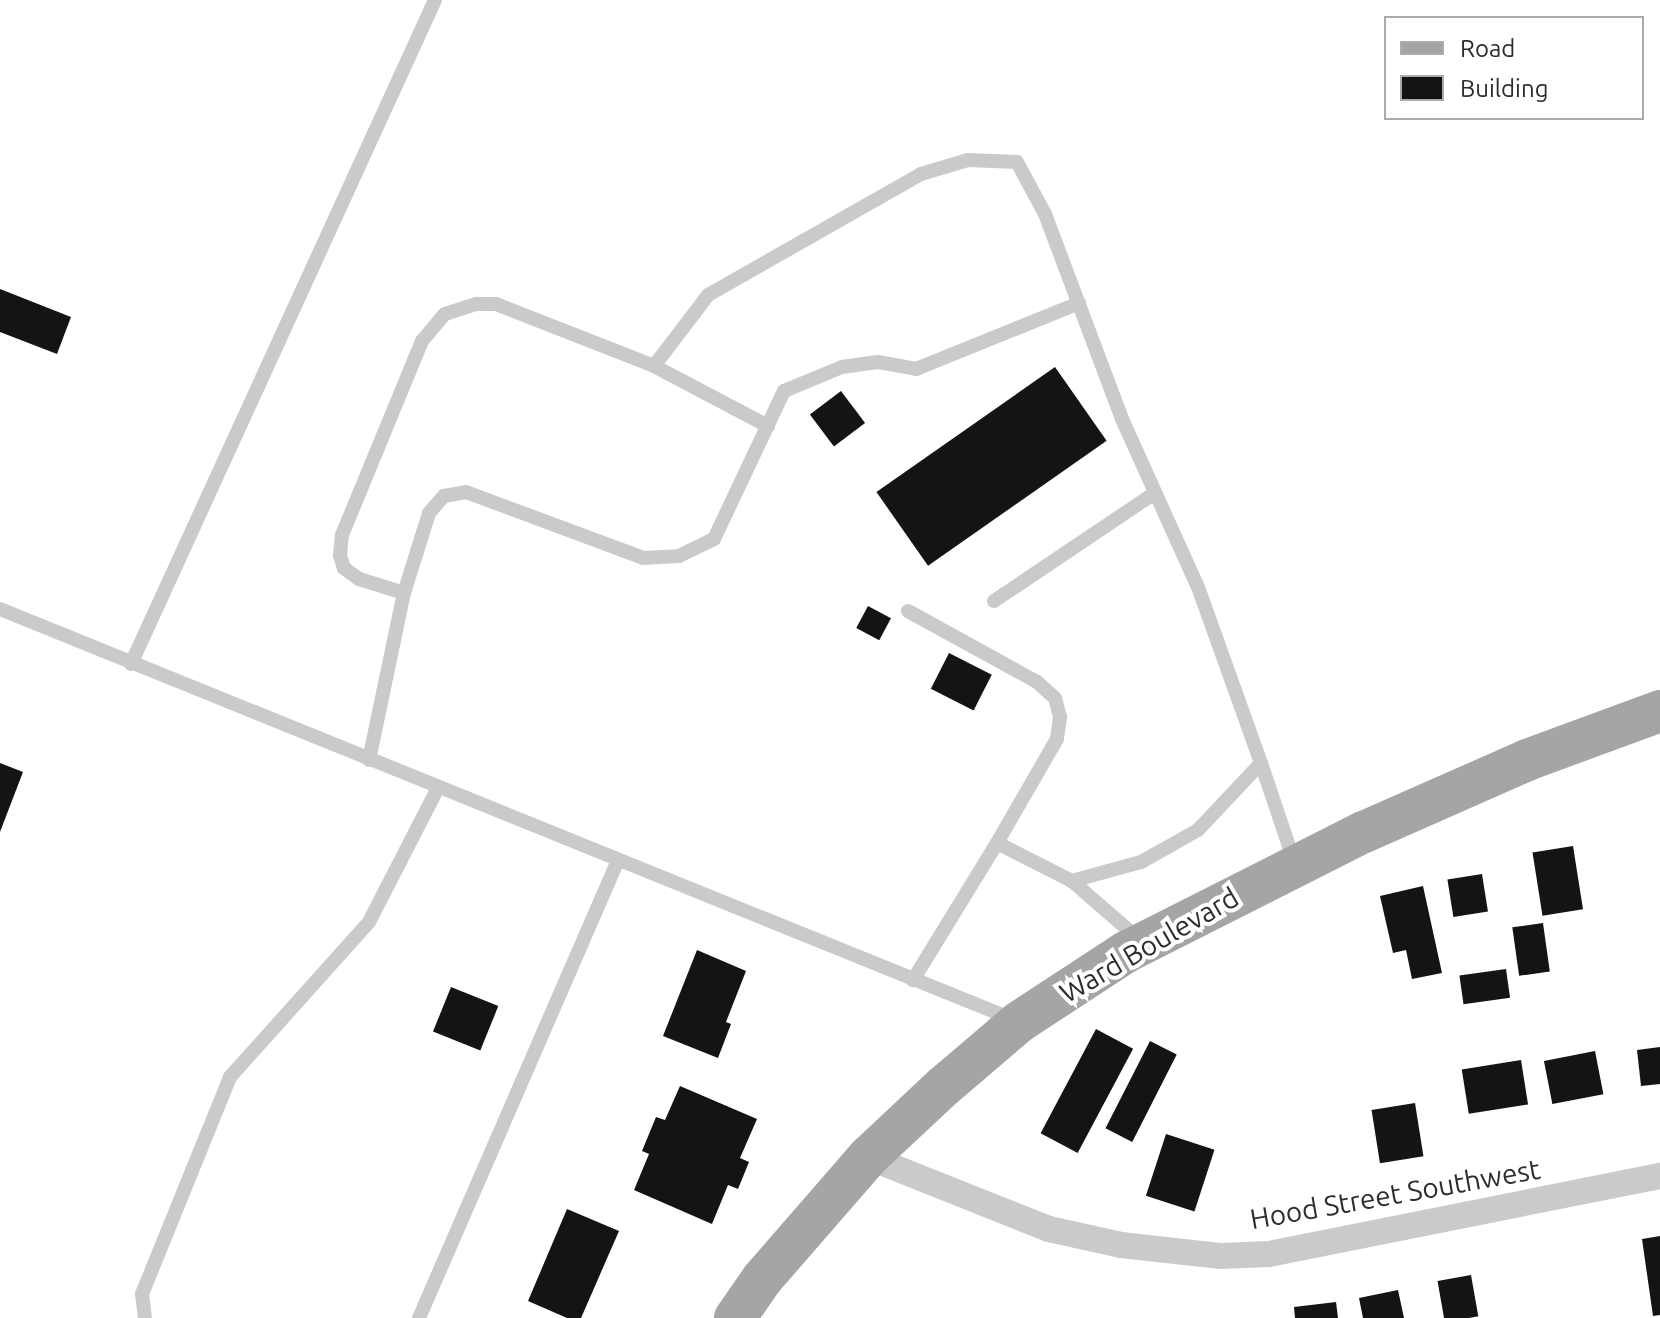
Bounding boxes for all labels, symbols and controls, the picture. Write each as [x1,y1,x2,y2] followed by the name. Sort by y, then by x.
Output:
[1384,16,1644,120] legend
[1460,35,1515,62] text: Road
[1460,75,1548,102] text: Building
[1054,880,1244,1010] street label: Ward Boulevard
[1247,1152,1543,1236] street label: Hood Street Southwest

